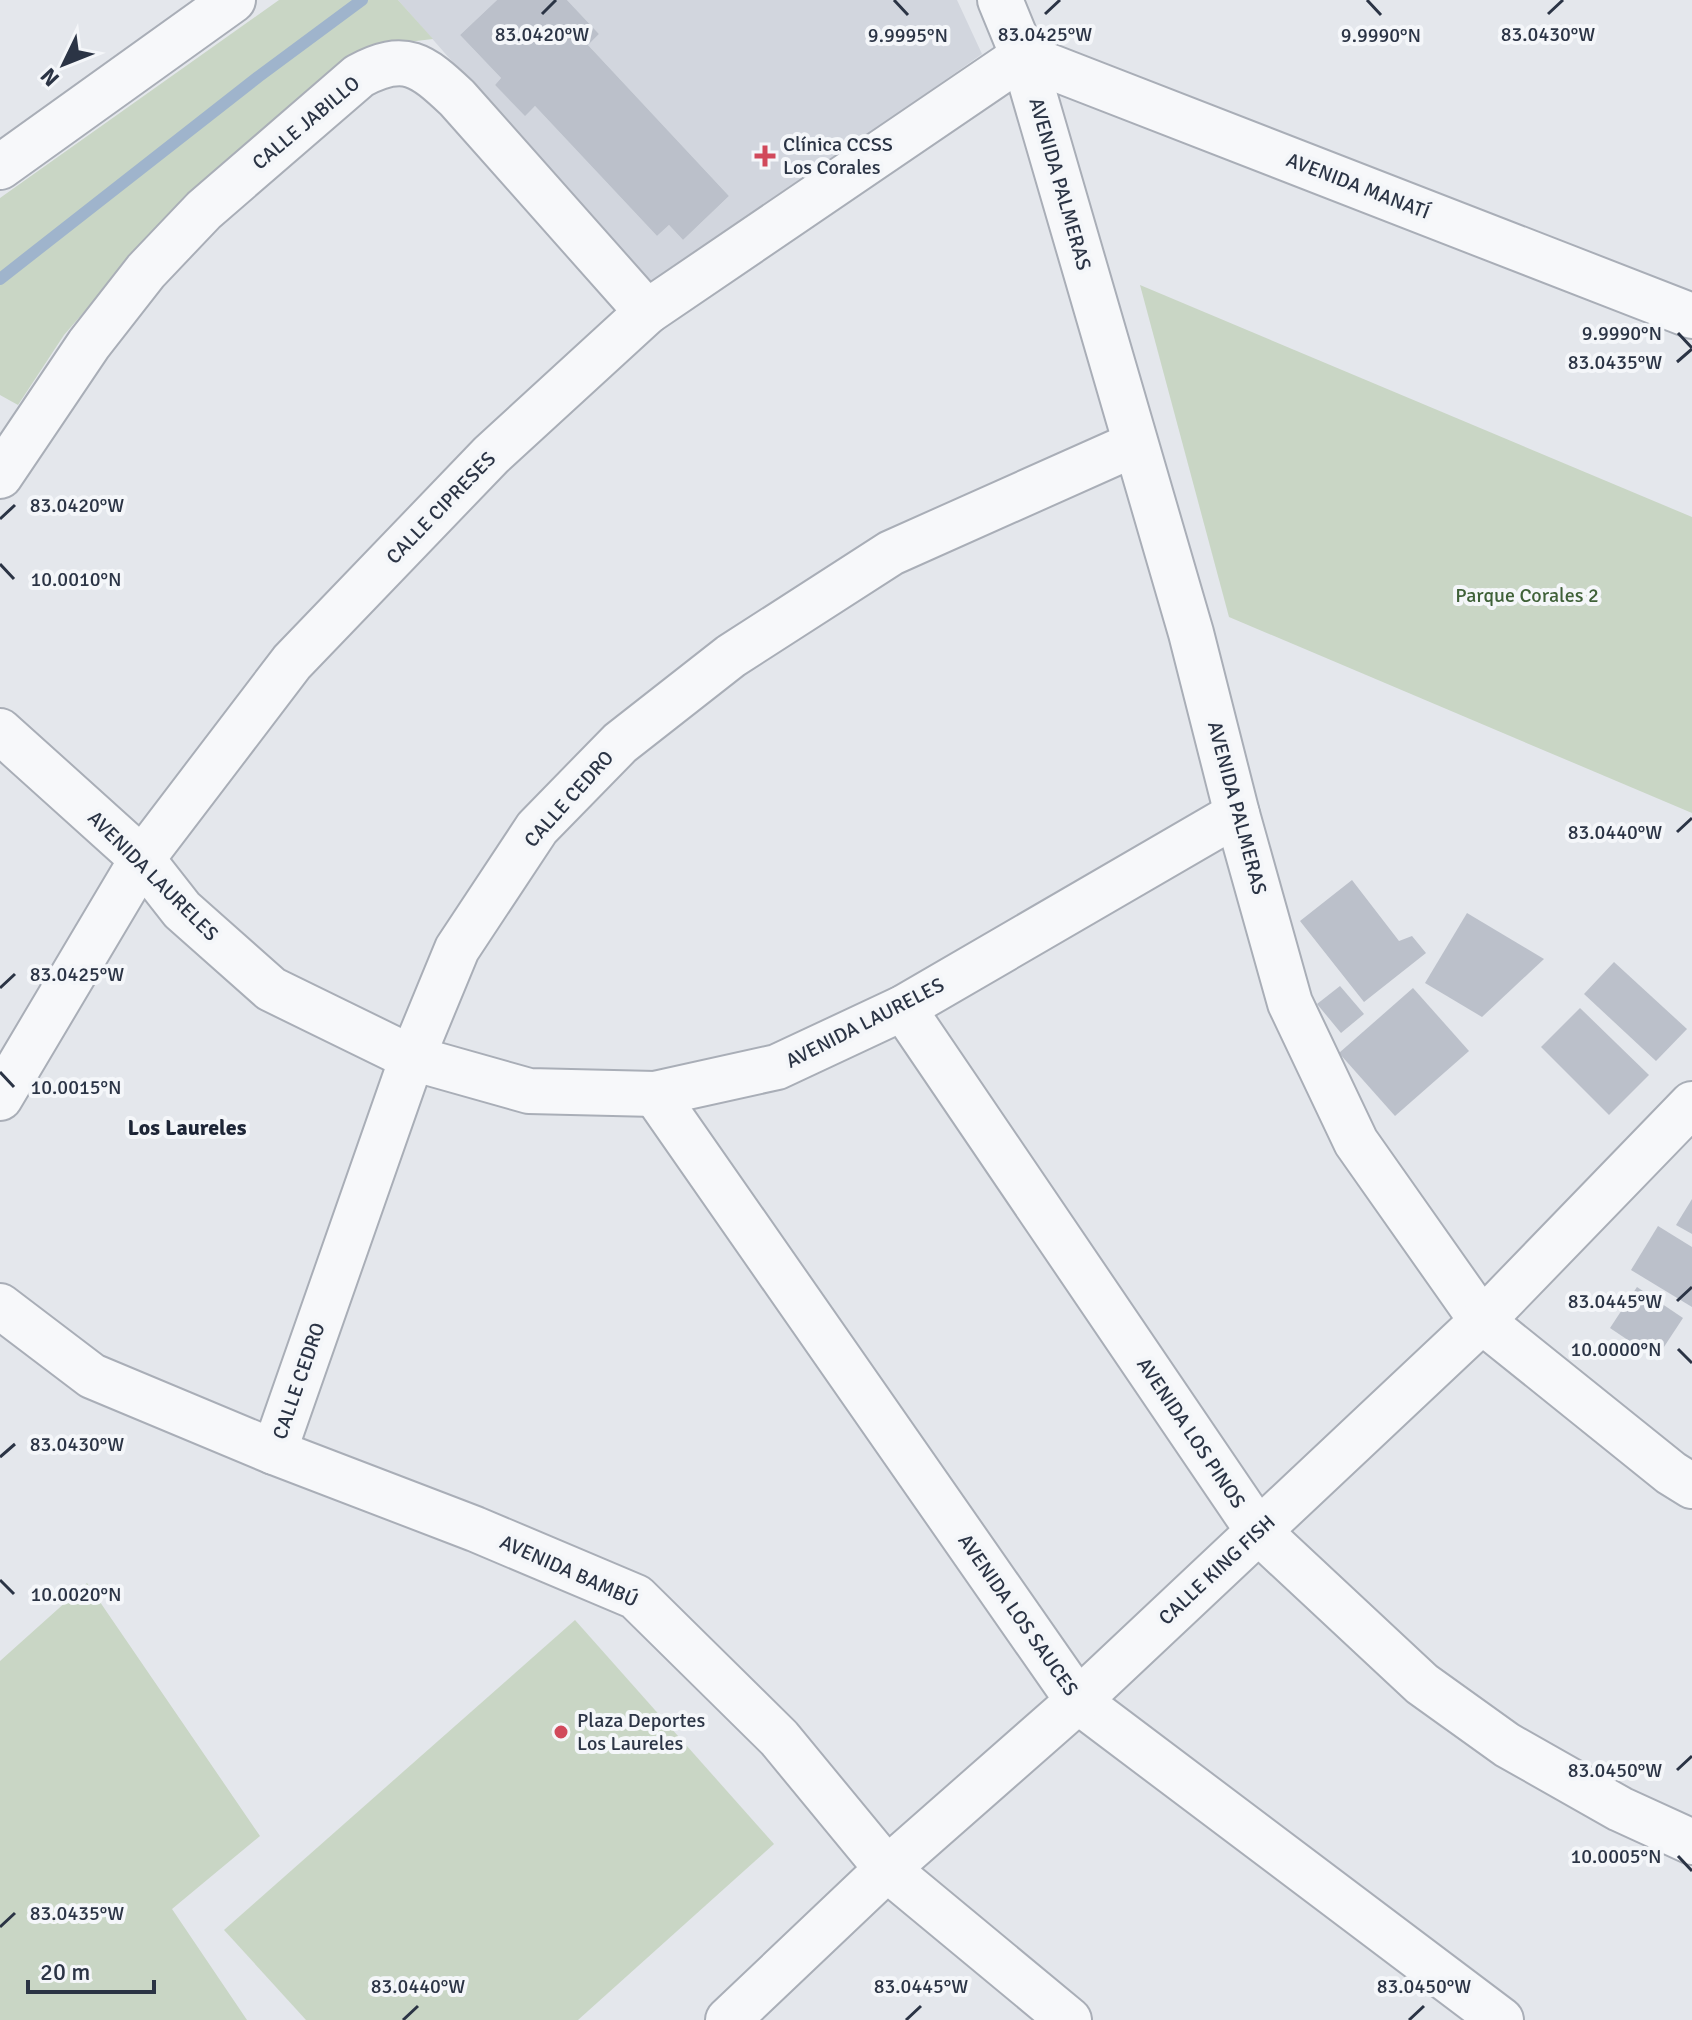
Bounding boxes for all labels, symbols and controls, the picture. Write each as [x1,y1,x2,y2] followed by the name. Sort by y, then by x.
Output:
[495,22,589,47] text: 83.0420°W
[998,22,1092,47] text: 83.0425°W
[1501,22,1595,47] text: 83.0430°W
[868,23,948,48] text: 9.9995°N
[1341,23,1421,48] text: 9.9990°N
[24,24,104,104] north arrow
[35,62,65,92] text: N
[247,71,365,175] street label: CALLE JABILLO
[1023,95,1097,273] street label: AVENIDA PALMERAS
[783,132,893,180] place label: Clínica CCSS Los Corales
[754,145,776,167] marker: Clínica CCSS Los Corales
[1283,147,1433,225] street label: AVENIDA MANATÍ
[1582,321,1662,346] text: 9.9990°N
[1568,350,1662,375] text: 83.0435°W
[381,447,501,569] street label: CALLE CIPRESES
[30,493,124,518] text: 83.0420°W
[30,567,122,592] text: 10.0010°N
[1455,583,1599,608] park label: Parque Corales 2
[1202,719,1272,897] street label: AVENIDA PALMERAS
[519,745,619,853] street label: CALLE CEDRO
[83,806,223,946] street label: AVENIDA LAURELES
[1568,820,1662,845] text: 83.0440°W
[30,962,124,987] text: 83.0425°W
[782,972,948,1074] street label: AVENIDA LAURELES
[30,1075,122,1100] text: 10.0015°N
[128,1114,247,1141] district label: Los Laureles
[1568,1289,1662,1314] text: 83.0445°W
[267,1319,331,1443] street label: CALLE CEDRO
[1570,1337,1662,1362] text: 10.0000°N
[1131,1353,1251,1513] street label: AVENIDA LOS PINOS
[30,1432,124,1457] text: 83.0430°W
[1154,1510,1280,1630] street label: CALLE KING FISH
[496,1529,642,1613] street label: AVENIDA BAMBÚ
[953,1529,1083,1701] street label: AVENIDA LOS SAUCES
[30,1582,122,1607] text: 10.0020°N
[577,1708,705,1756] place label: Plaza Deportes Los Laureles
[552,1723,570,1741] marker: Plaza Deportes Los Laureles
[1568,1758,1662,1783] text: 83.0450°W
[1570,1844,1662,1869] text: 10.0005°N
[30,1901,124,1926] text: 83.0435°W
[28,1944,154,1994] scale bar
[40,1957,90,1987] text: 20 m
[371,1974,465,1999] text: 83.0440°W
[874,1974,968,1999] text: 83.0445°W
[1377,1974,1471,1999] text: 83.0450°W

